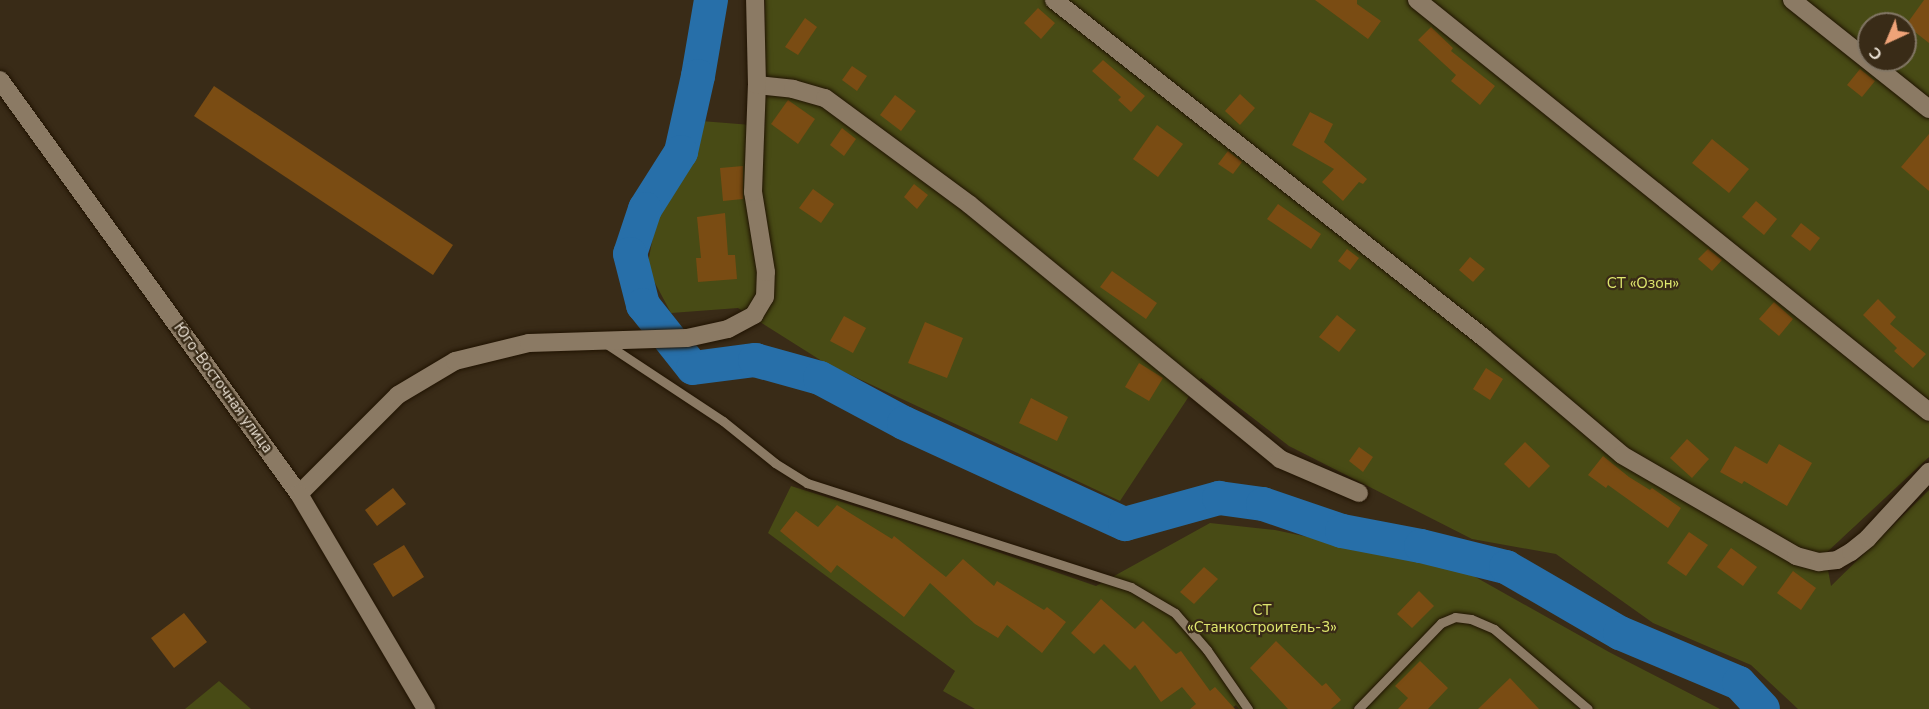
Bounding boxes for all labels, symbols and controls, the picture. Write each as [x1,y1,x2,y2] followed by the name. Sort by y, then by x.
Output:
[1857,12,1917,72] north arrow
[1864,42,1887,65] text: С
[1607,275,1679,293] park label: СТ «Озон»
[170,319,276,457] street label: Юго-Восточная улица
[1187,601,1337,636] park label: СТ «Станкостроитель-3»

